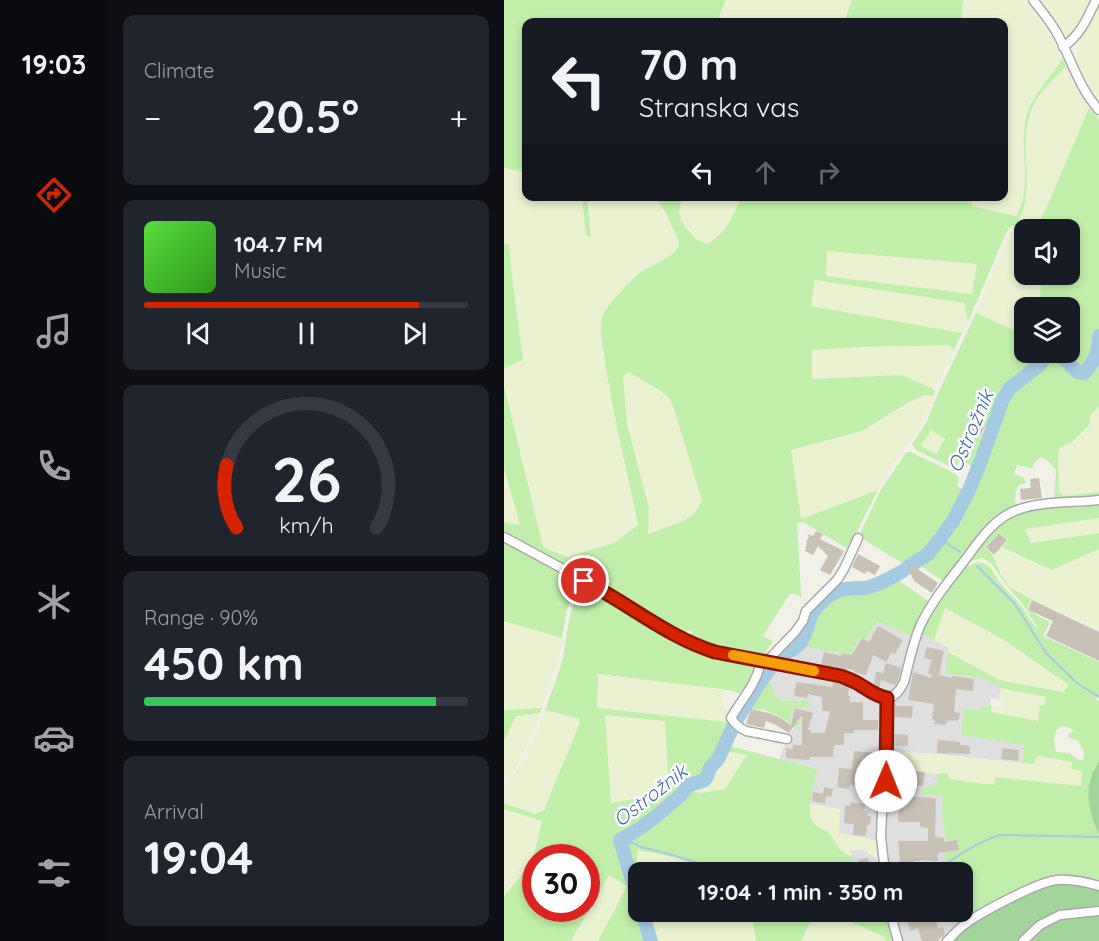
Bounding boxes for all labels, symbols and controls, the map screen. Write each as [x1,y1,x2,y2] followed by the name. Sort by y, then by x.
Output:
[639,38,738,91] text: 70 m
[540,42,618,120] icon: left
[22,47,86,81] text: 19:03
[144,58,214,83] text: Climate
[251,88,359,144] text: 20.5°
[639,90,799,124] text: Stranska vas
[144,97,161,138] text: −
[449,97,468,138] text: +
[686,156,719,189] icon: left
[749,156,782,189] icon: ahead
[812,156,845,189] icon: right
[33,174,75,216] icon: directions
[1014,219,1080,363] map controls
[1014,219,1080,285] button: sound
[234,230,323,258] text: 104.7 FM
[234,258,286,283] text: Music
[1014,297,1080,363] button: layers
[33,310,75,352] icon: music
[182,317,215,350] icon: previous
[290,317,323,350] icon: pause
[398,317,431,350] icon: next
[942,384,999,476] water label: Ostrožnik
[271,440,341,518] text: 26
[33,445,75,487] icon: phone
[279,512,333,538] text: km/h
[558,555,609,606] pin
[567,564,600,597] icon: arrive
[33,581,75,623] icon: climate
[144,605,258,630] text: Range · 90%
[144,635,304,691] text: 450 km
[33,717,75,759] icon: car
[854,749,918,813] position arrow
[608,757,694,832] water label: Ostrožnik
[144,799,204,824] text: Arrival
[144,829,253,885] text: 19:04
[522,844,600,922] speed limit sign: 30
[33,852,75,894] icon: filters
[698,878,903,906] text: 19:04 · 1 min · 350 m

